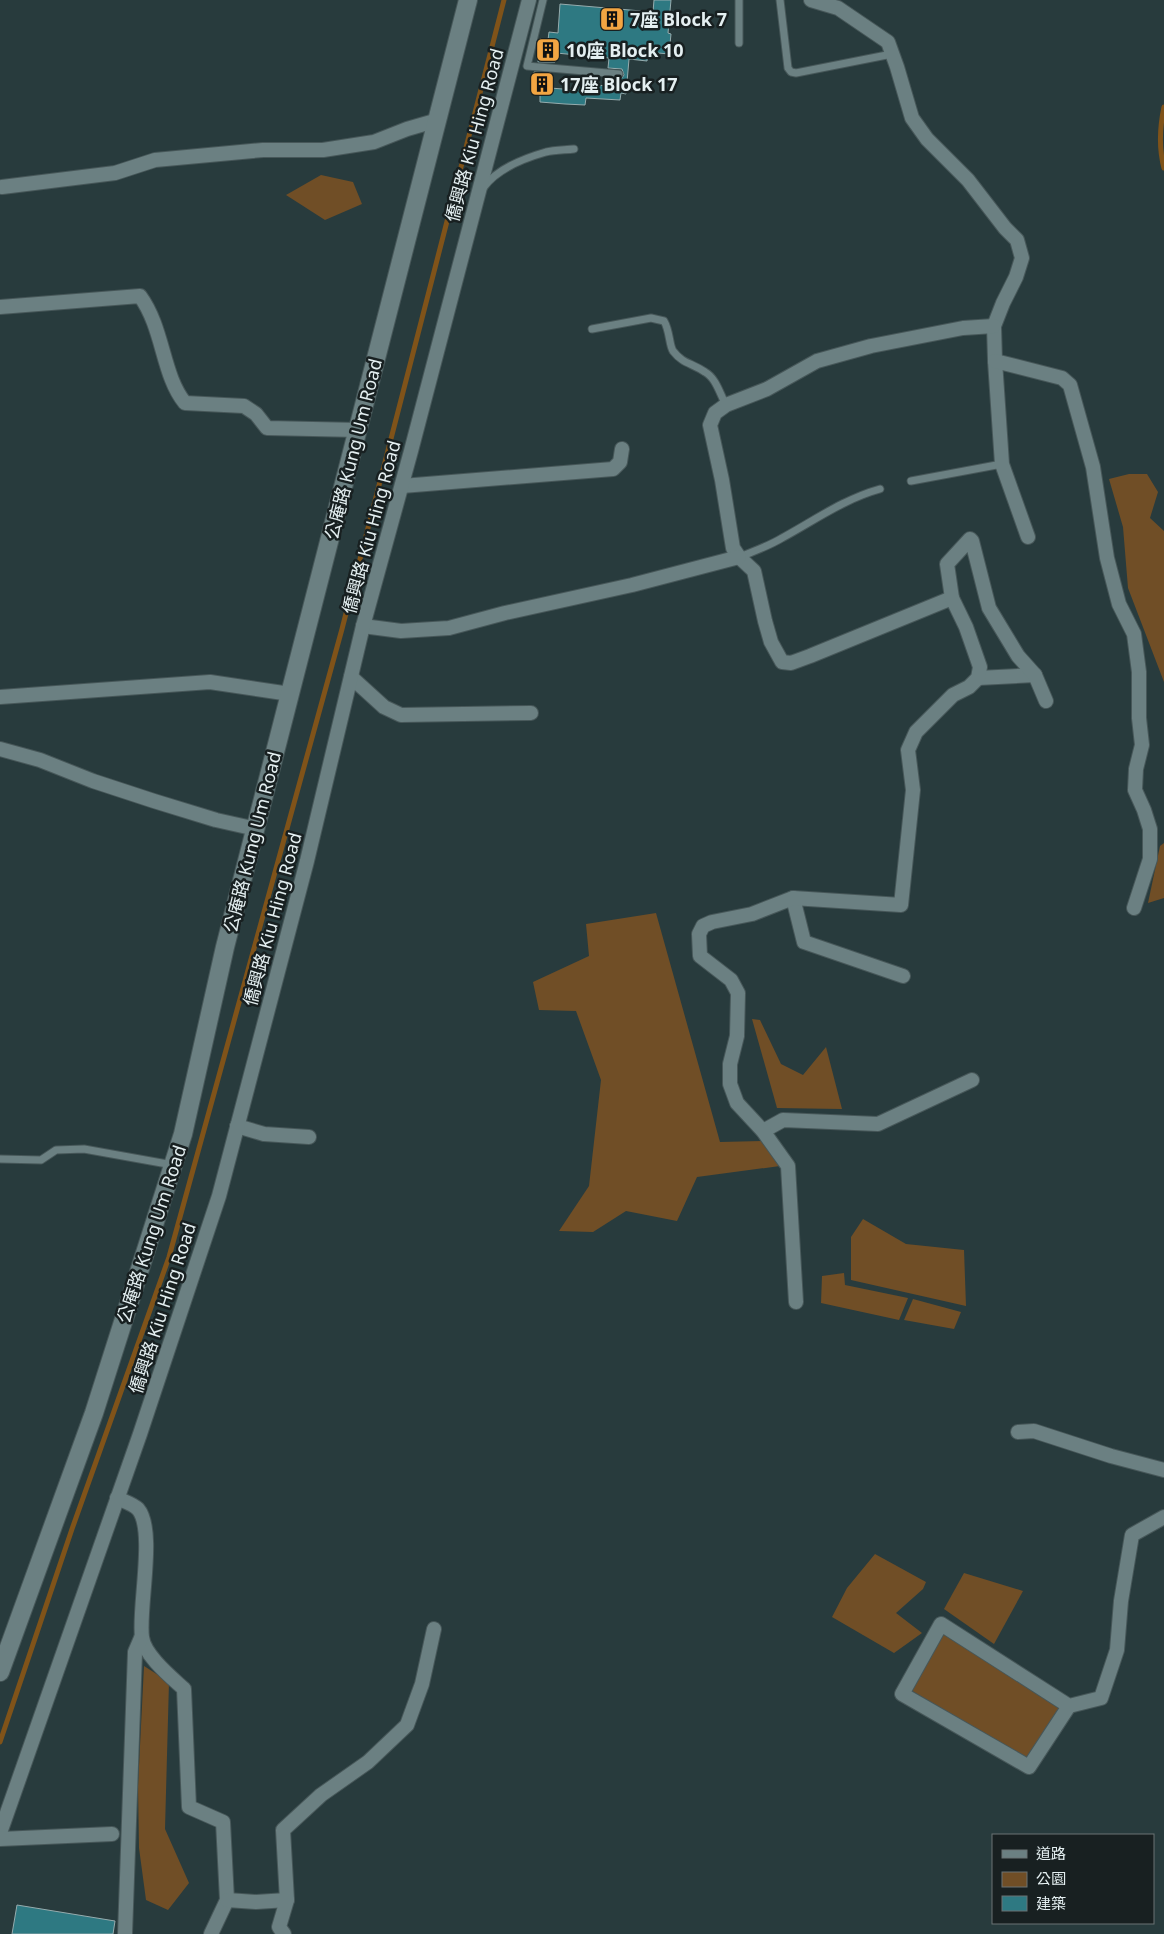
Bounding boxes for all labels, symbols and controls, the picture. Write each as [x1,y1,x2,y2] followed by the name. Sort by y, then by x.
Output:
[599,6,625,32] building icon: 7座 Block 7
[630,7,727,31] place label: 7座 Block 7
[535,37,561,63] building icon: 10座 Block 10
[566,38,684,62] place label: 10座 Block 10
[439,46,509,224] street label: 僑興路 Kiu Hing Road
[529,71,555,97] building icon: 17座 Block 17
[560,72,678,96] place label: 17座 Block 17
[319,356,387,542] street label: 公庵路 Kung Um Road
[336,438,406,616] street label: 僑興路 Kiu Hing Road
[218,749,286,935] street label: 公庵路 Kung Um Road
[237,830,307,1008] street label: 僑興路 Kiu Hing Road
[111,1142,191,1326] street label: 公庵路 Kung Um Road
[123,1219,201,1397] street label: 僑興路 Kiu Hing Road
[992,1834,1154,1924] legend
[1036,1843,1066,1863] text: 道路
[1036,1868,1066,1888] text: 公園
[1036,1893,1066,1913] text: 建築

